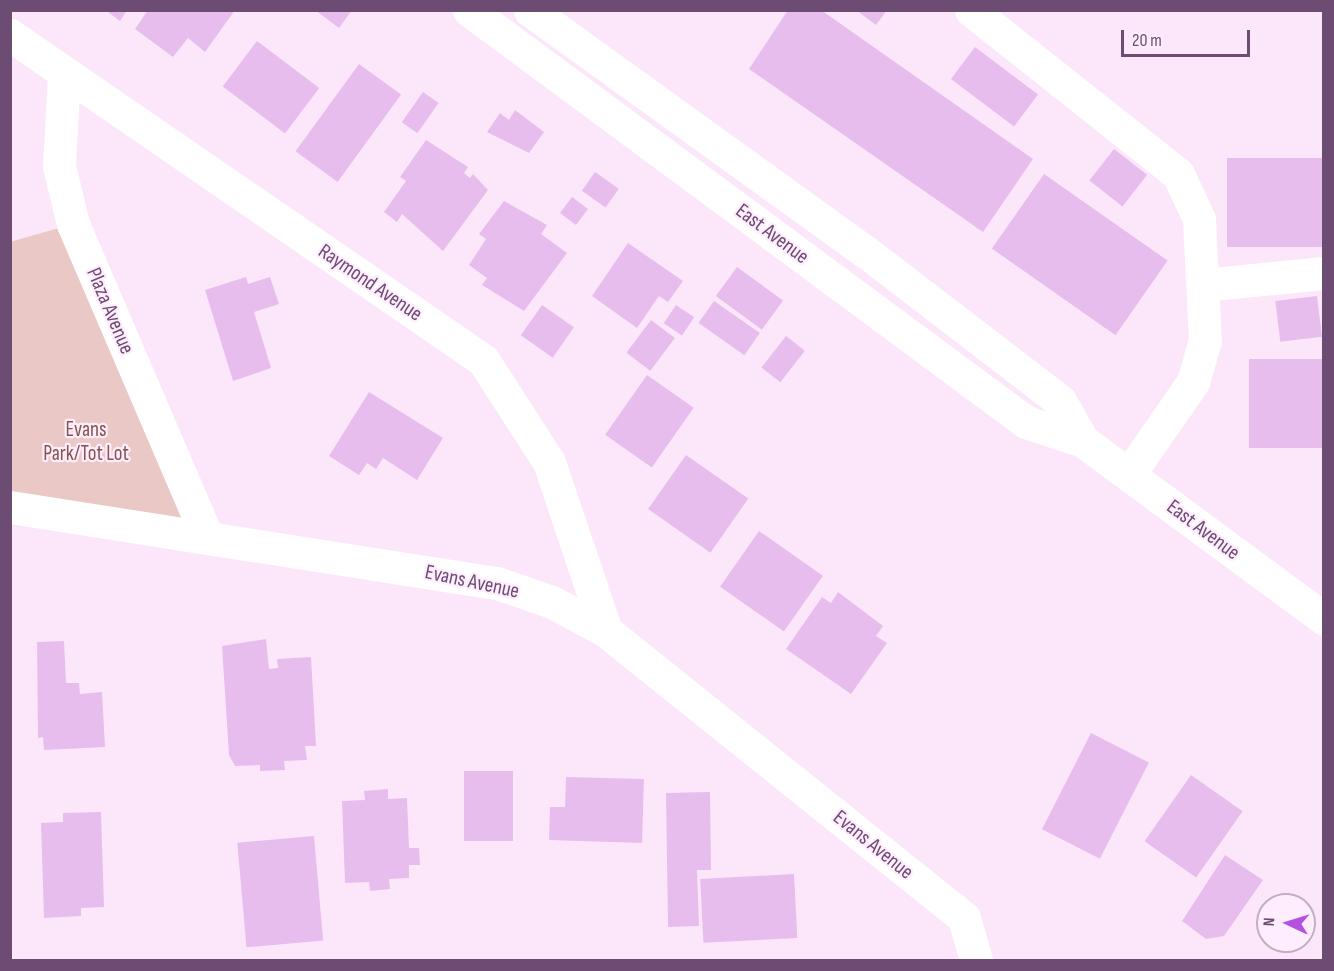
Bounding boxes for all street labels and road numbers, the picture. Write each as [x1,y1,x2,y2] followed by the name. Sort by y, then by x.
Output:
[730,198,814,270] street label: East Avenue
[313,239,427,327] street label: Raymond Avenue
[81,264,139,358] street label: Plaza Avenue
[1161,494,1245,566] street label: East Avenue
[423,560,521,604] street label: Evans Avenue
[828,805,918,885] street label: Evans Avenue

